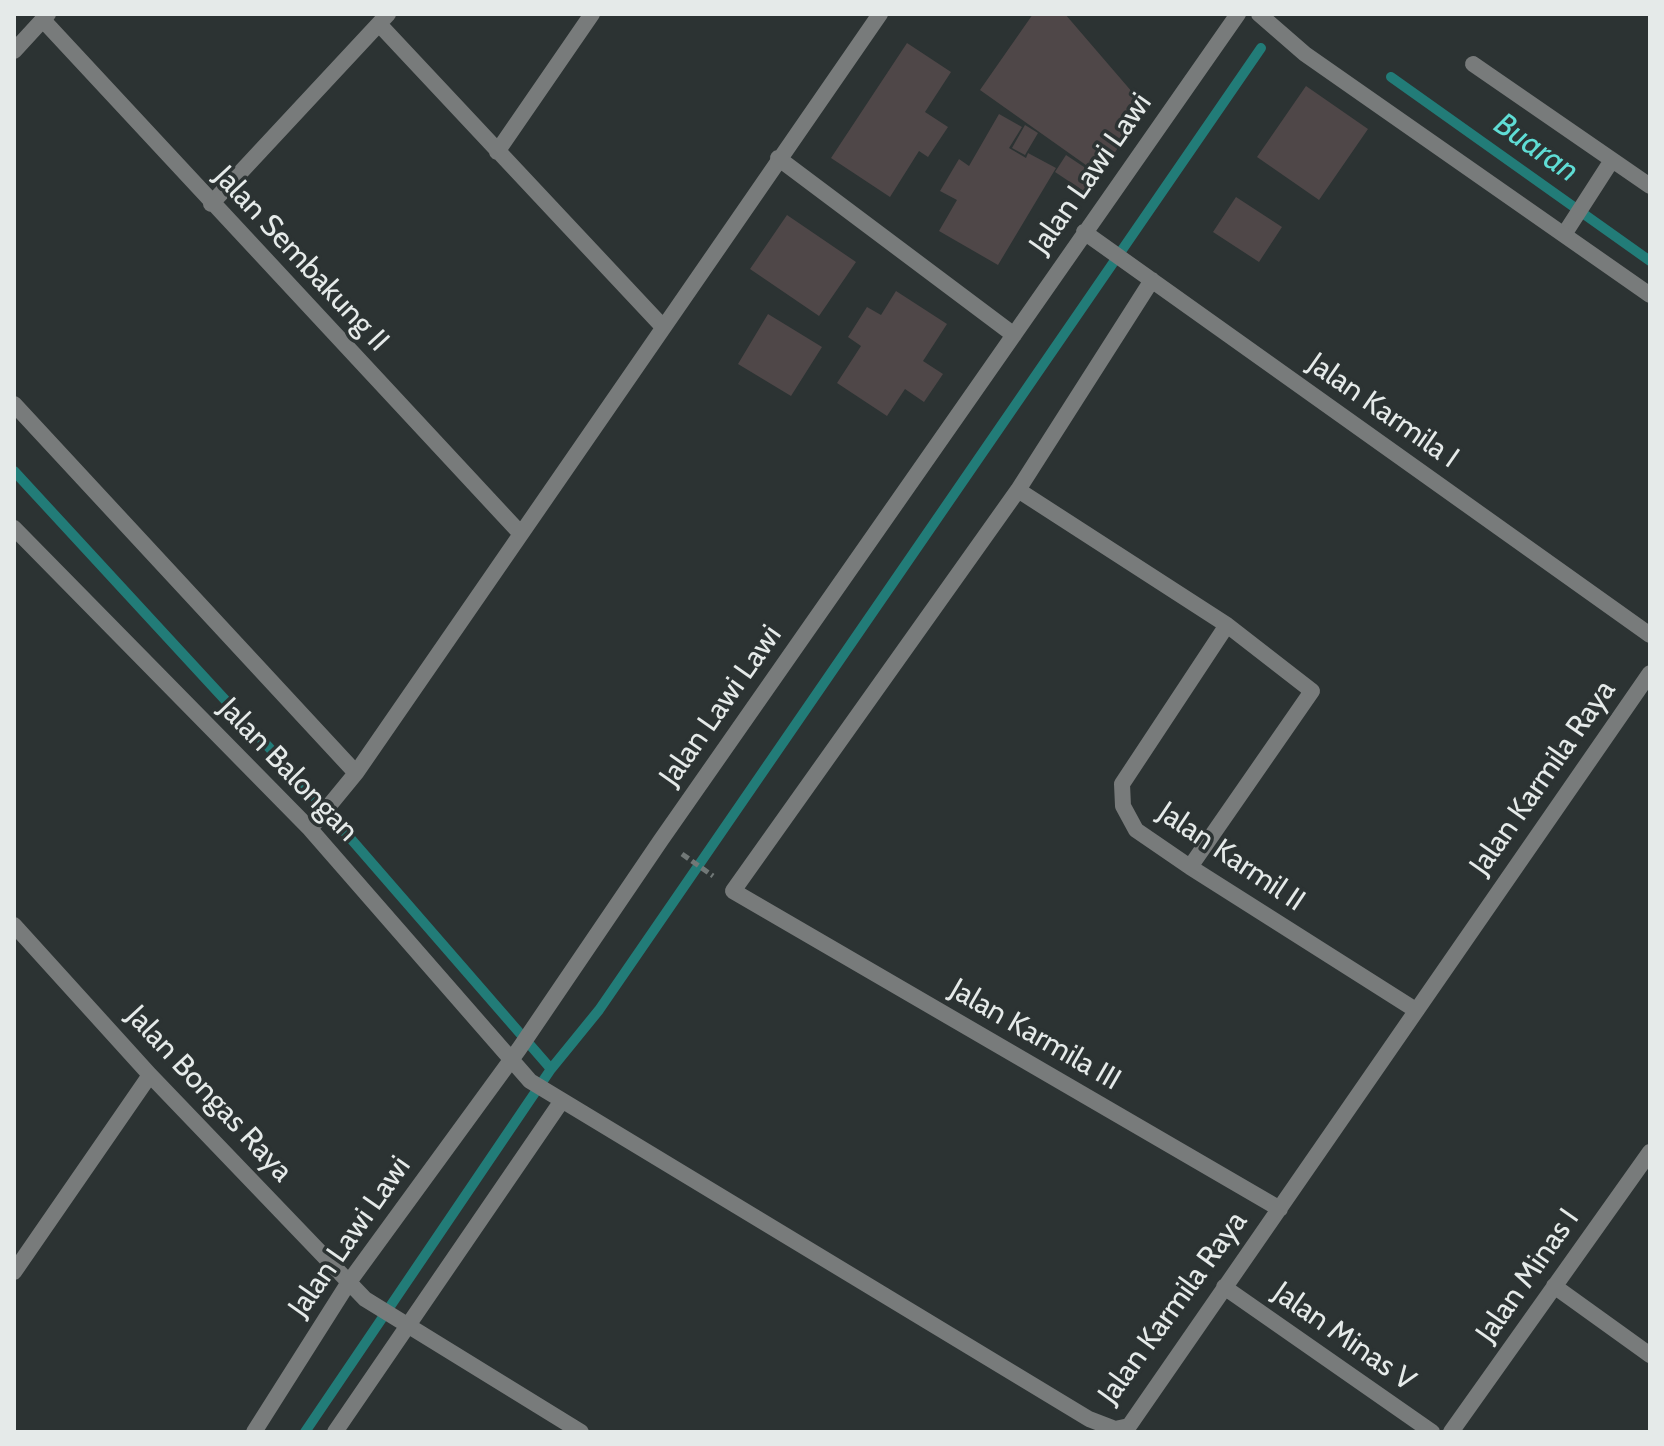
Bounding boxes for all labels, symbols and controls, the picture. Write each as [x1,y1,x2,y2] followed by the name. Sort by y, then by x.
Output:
[1022,87,1160,261] street label: Jalan Lawi Lawi
[1486,105,1586,191] water label: Buaran
[206,159,396,359] street label: Jalan Sembakung II
[1301,346,1465,476] street label: Jalan Karmila I
[652,619,790,793] street label: Jalan Lawi Lawi
[1462,674,1624,882] street label: Jalan Karmila Raya
[211,691,365,849] street label: Jalan Balongan
[1151,795,1311,919] street label: Jalan Karmil II
[943,972,1127,1098] street label: Jalan Karmila III
[118,999,300,1189] street label: Jalan Bongas Raya
[281,1150,419,1324] street label: Jalan Lawi Lawi
[1469,1202,1587,1350] street label: Jalan Minas I
[1091,1205,1255,1411] street label: Jalan Karmila Raya
[1266,1275,1422,1399] street label: Jalan Minas V

